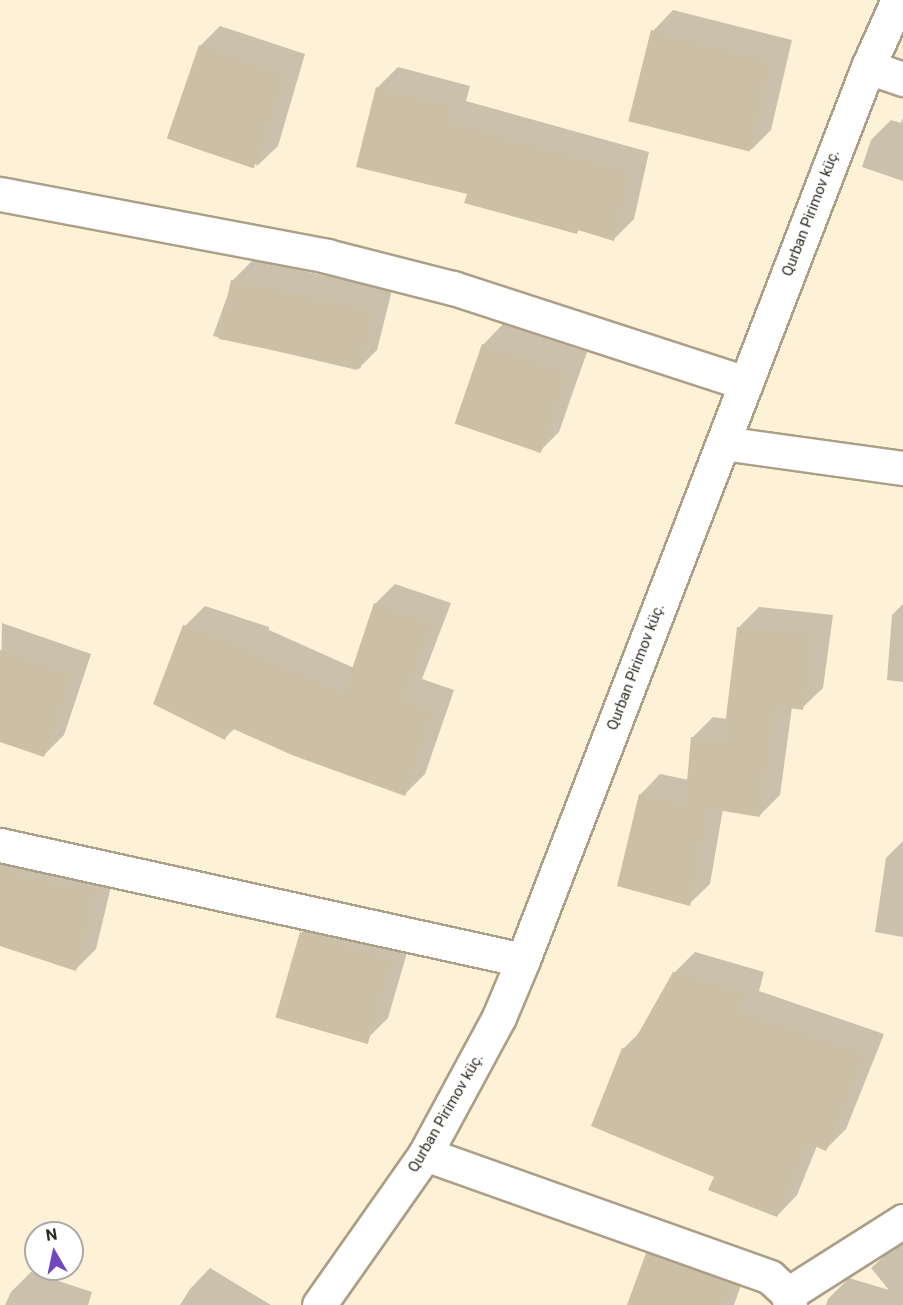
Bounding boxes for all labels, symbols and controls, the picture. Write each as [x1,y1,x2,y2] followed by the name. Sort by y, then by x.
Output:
[779,147,843,279] street label: Qurban Pirimov küç.
[604,601,668,733] street label: Qurban Pirimov küç.
[405,1050,487,1176] street label: Qurban Pirimov küç.
[24,1221,84,1281] north arrow
[44,1224,58,1245] text: N

